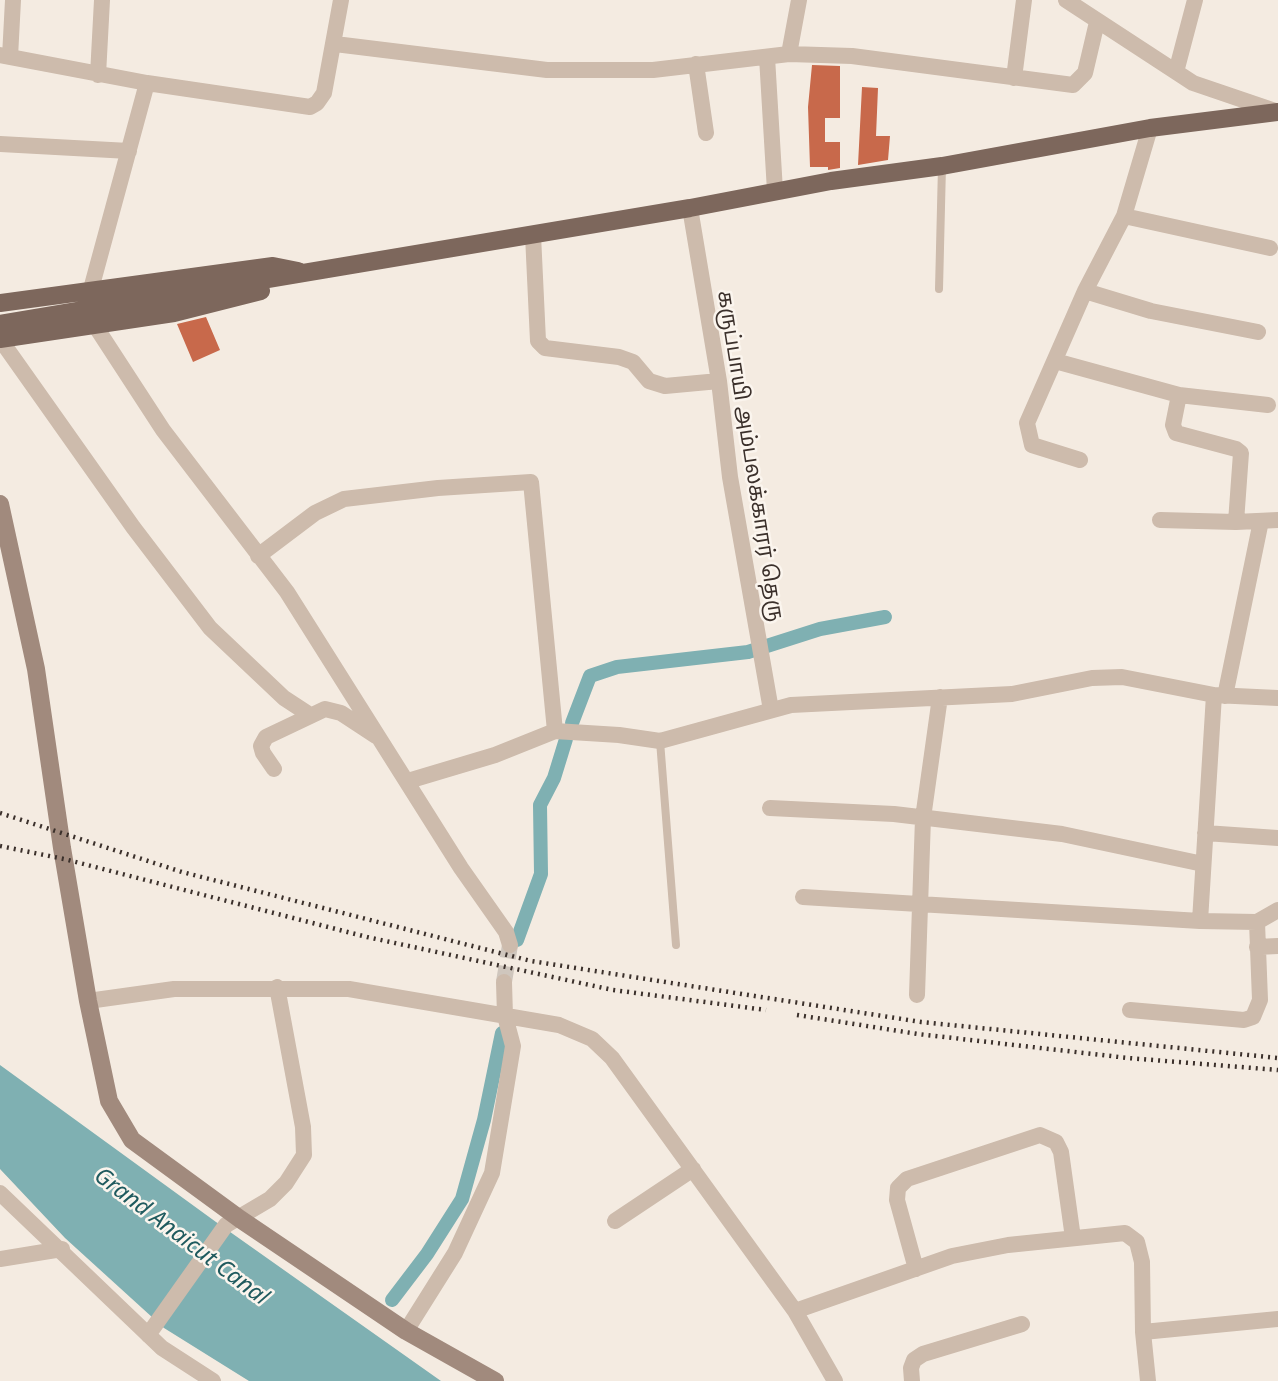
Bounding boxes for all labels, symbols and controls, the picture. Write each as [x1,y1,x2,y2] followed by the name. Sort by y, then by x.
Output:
[711,289,789,623] street label: கருப்பாயி அம்பலக்காரர் தெரு
[88,1162,274,1312] water label: Grand Anaicut Canal

